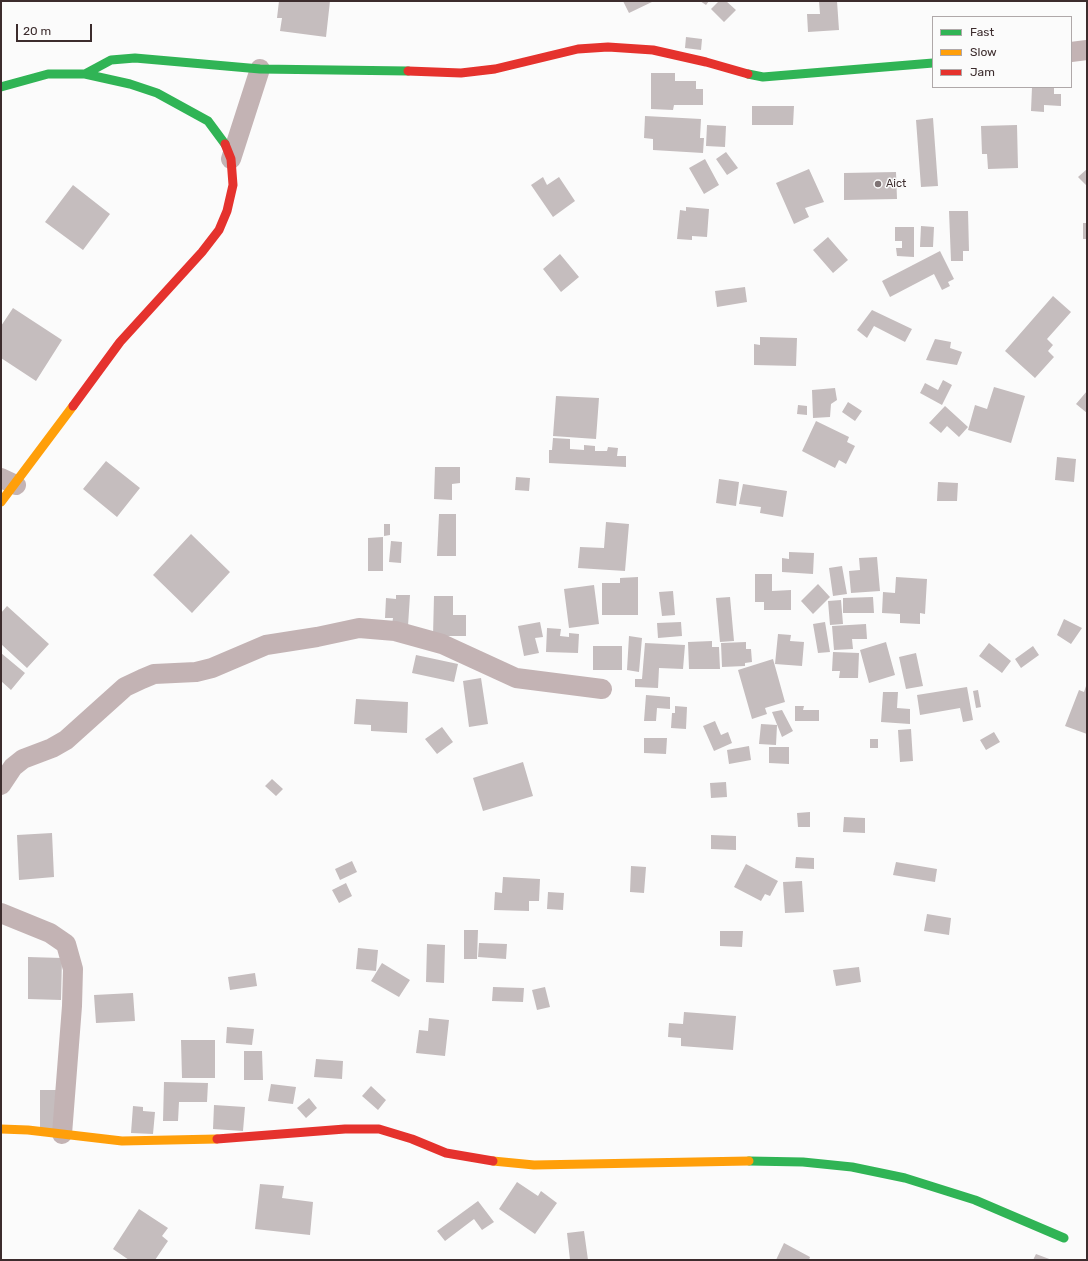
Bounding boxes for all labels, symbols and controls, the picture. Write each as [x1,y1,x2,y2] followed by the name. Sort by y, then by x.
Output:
[18,16,94,42] scale bar
[932,16,1072,88] legend
[23,24,51,38] text: 20 m
[970,25,994,39] text: Fast
[970,45,997,59] text: Slow
[970,65,995,79] text: Jam
[886,177,906,191] place label: Aict
[873,179,883,189] marker: Aict

